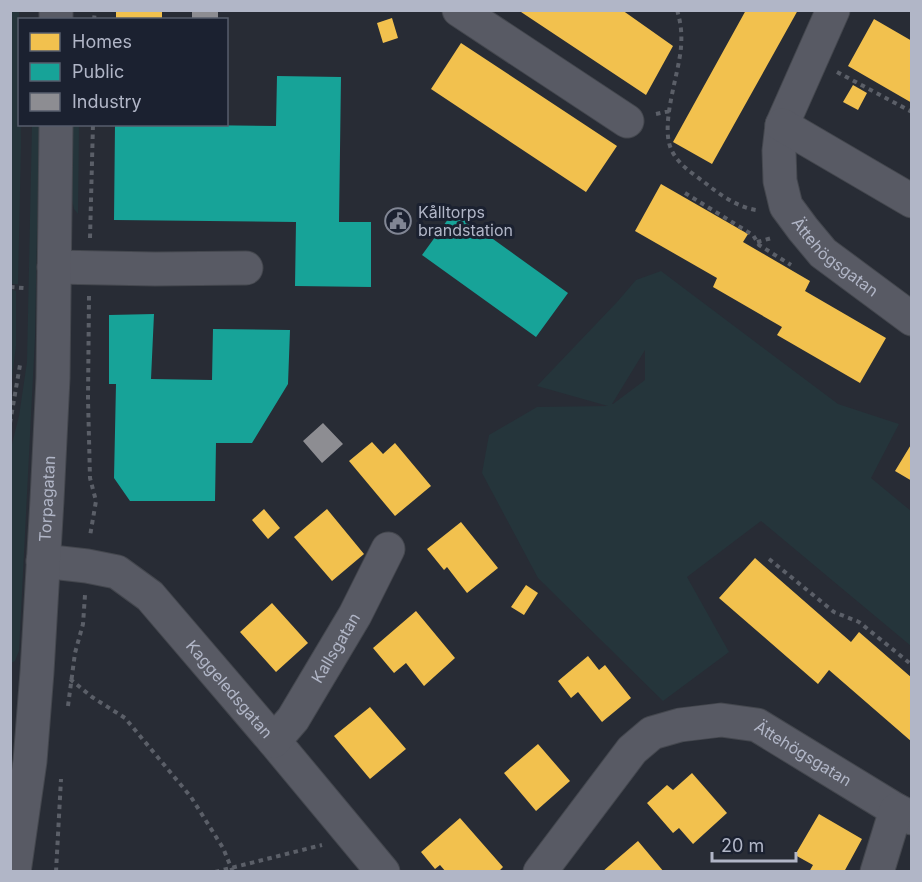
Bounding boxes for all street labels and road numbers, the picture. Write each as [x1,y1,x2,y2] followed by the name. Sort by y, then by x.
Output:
[788,213,882,301] street label: Ättehögsgatan
[35,455,59,542] street label: Torpagatan
[307,609,364,687] street label: Kallsgatan
[182,636,277,742] street label: Kaggeledsgatan
[751,716,855,790] street label: Ättehögsgatan

